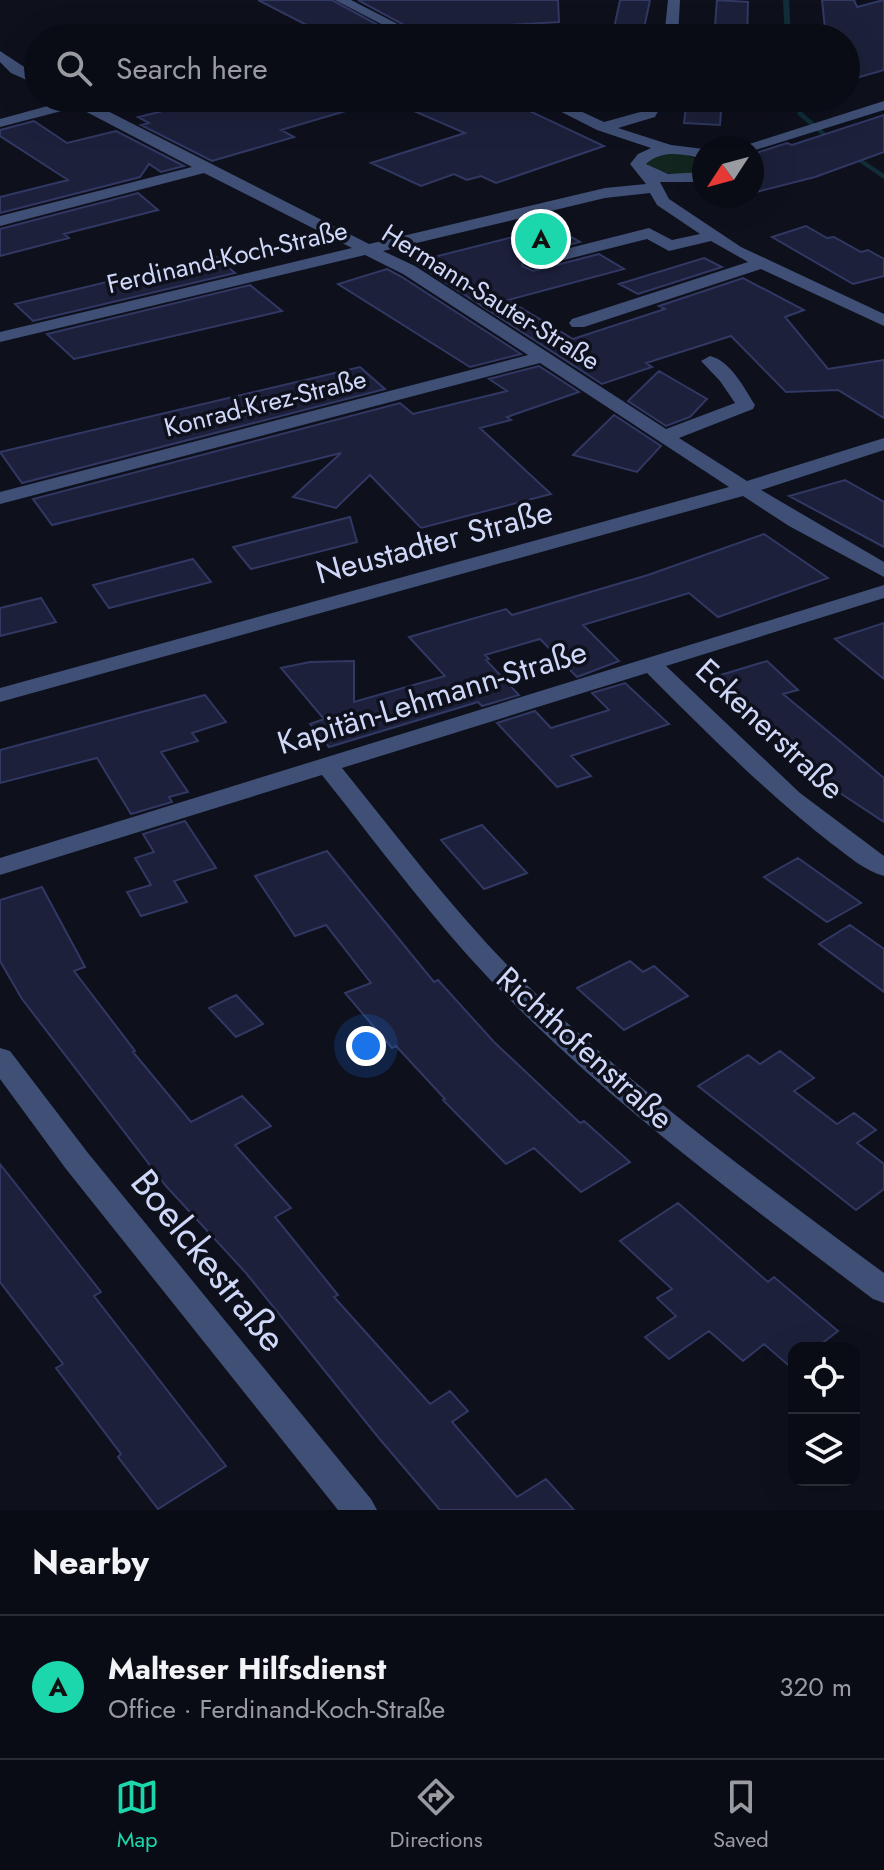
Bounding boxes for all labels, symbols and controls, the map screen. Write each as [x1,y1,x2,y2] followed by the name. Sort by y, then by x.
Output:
[24,24,860,112] search box
[52,46,96,90] icon: search
[116,47,268,90] text: Search here
[692,136,764,208] north arrow
[515,209,567,269] pin: A
[103,211,351,303] street label: Ferdinand-Koch-Straße
[375,214,607,380] street label: Hermann-Sauter-Straße
[160,360,370,446] street label: Konrad-Krez-Straße
[311,488,557,596] street label: Neustadter Straße
[272,628,592,766] street label: Kapitän-Lehmann-Straße
[685,648,855,810] street label: Eckenerstraße
[486,956,684,1140] street label: Richthofenstraße
[346,1026,386,1066] your location
[118,1157,300,1363] street label: Boelckestraße
[788,1342,860,1486] map controls
[788,1342,860,1414] button: locate
[788,1414,860,1486] button: layers
[32,1538,149,1587] text: Nearby
[108,1647,386,1690] text: Malteser Hilfsdienst
[48,1668,68,1706] text: A
[779,1668,852,1706] text: 320 m
[108,1690,445,1728] text: Office · Ferdinand-Koch-Straße
[115,1775,159,1855] tab: Map
[390,1775,483,1855] tab: Directions
[713,1775,769,1855] tab: Saved

